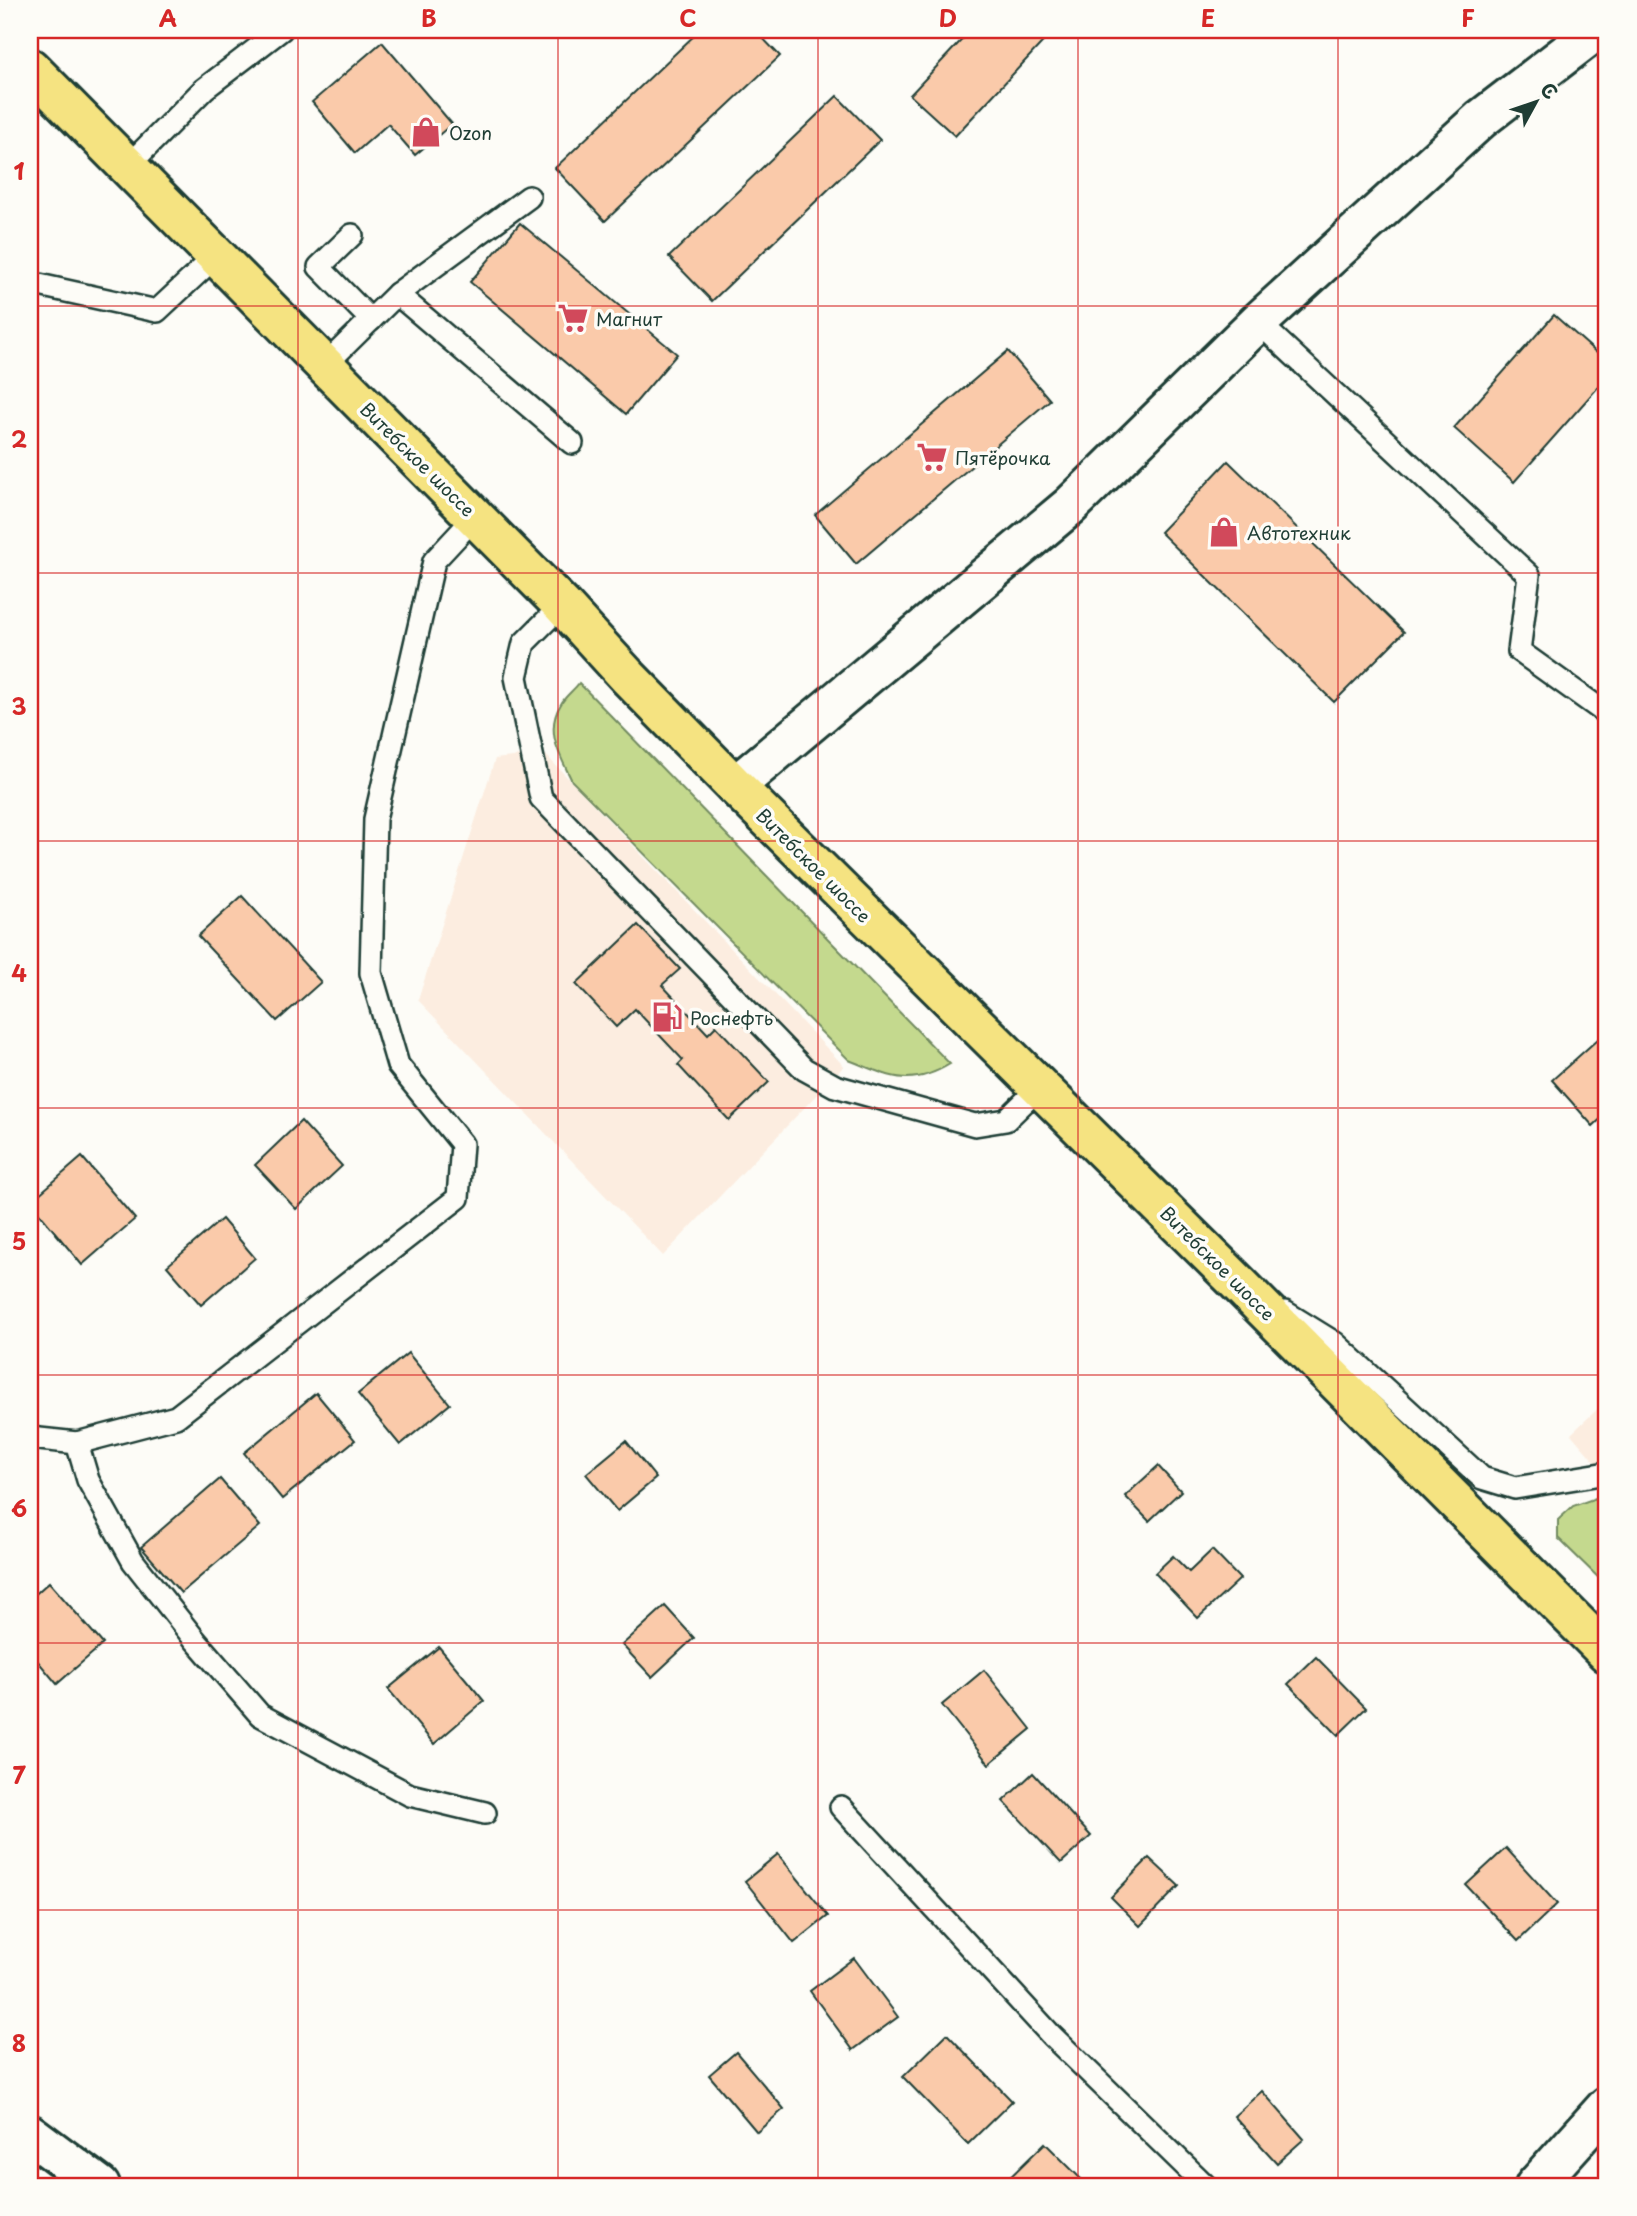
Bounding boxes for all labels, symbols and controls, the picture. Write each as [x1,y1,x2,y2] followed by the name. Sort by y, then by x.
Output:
[159,0,177,35] text: A
[421,0,437,35] text: B
[679,0,697,35] text: C
[939,0,957,35] text: D
[1201,0,1215,35] text: E
[1461,0,1475,35] text: F
[1500,66,1570,136] north arrow
[1534,76,1565,105] text: С
[409,115,443,149] shop icon: Ozon
[449,119,492,146] place label: Ozon
[14,153,25,188] text: 1
[556,301,590,335] supermarket icon: Магнит
[596,305,663,332] place label: Магнит
[355,396,481,522] street label: Витебское шоссе
[11,421,27,456] text: 2
[915,440,949,474] supermarket icon: Пятёрочка
[955,444,1051,471] place label: Пятёрочка
[1207,515,1241,549] shop icon: Автотехник
[1247,519,1351,546] place label: Автотехник
[11,688,27,723] text: 3
[751,802,877,928] street label: Витебское шоссе
[11,955,27,990] text: 4
[650,1000,684,1034] fuel station icon: Роснефть
[690,1004,774,1031] place label: Роснефть
[1155,1200,1281,1326] street label: Витебское шоссе
[12,1223,26,1258] text: 5
[11,1490,27,1525] text: 6
[12,1757,26,1792] text: 7
[12,2025,26,2060] text: 8

